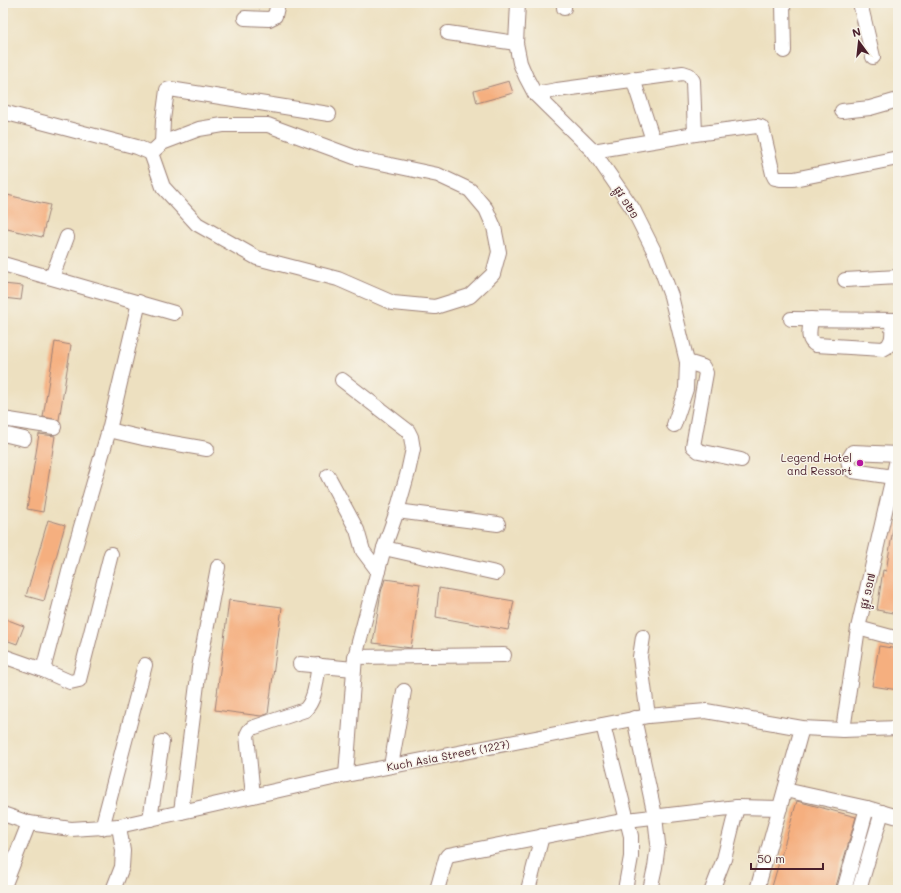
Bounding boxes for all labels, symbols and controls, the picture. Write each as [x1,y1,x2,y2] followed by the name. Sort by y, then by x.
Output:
[839,22,879,62] north arrow
[850,24,862,40] text: N
[608,183,643,223] street label: ផ្លូវ ១២១
[781,450,852,478] place label: Legend Hotel and Ressort
[855,458,865,468] marker: Legend Hotel and Ressort
[856,571,882,611] street label: ផ្លូវ ១១៧
[385,736,511,774] street label: Kuch Asia Street (1227)
[751,845,823,871] scale bar
[757,850,785,866] text: 50 m

